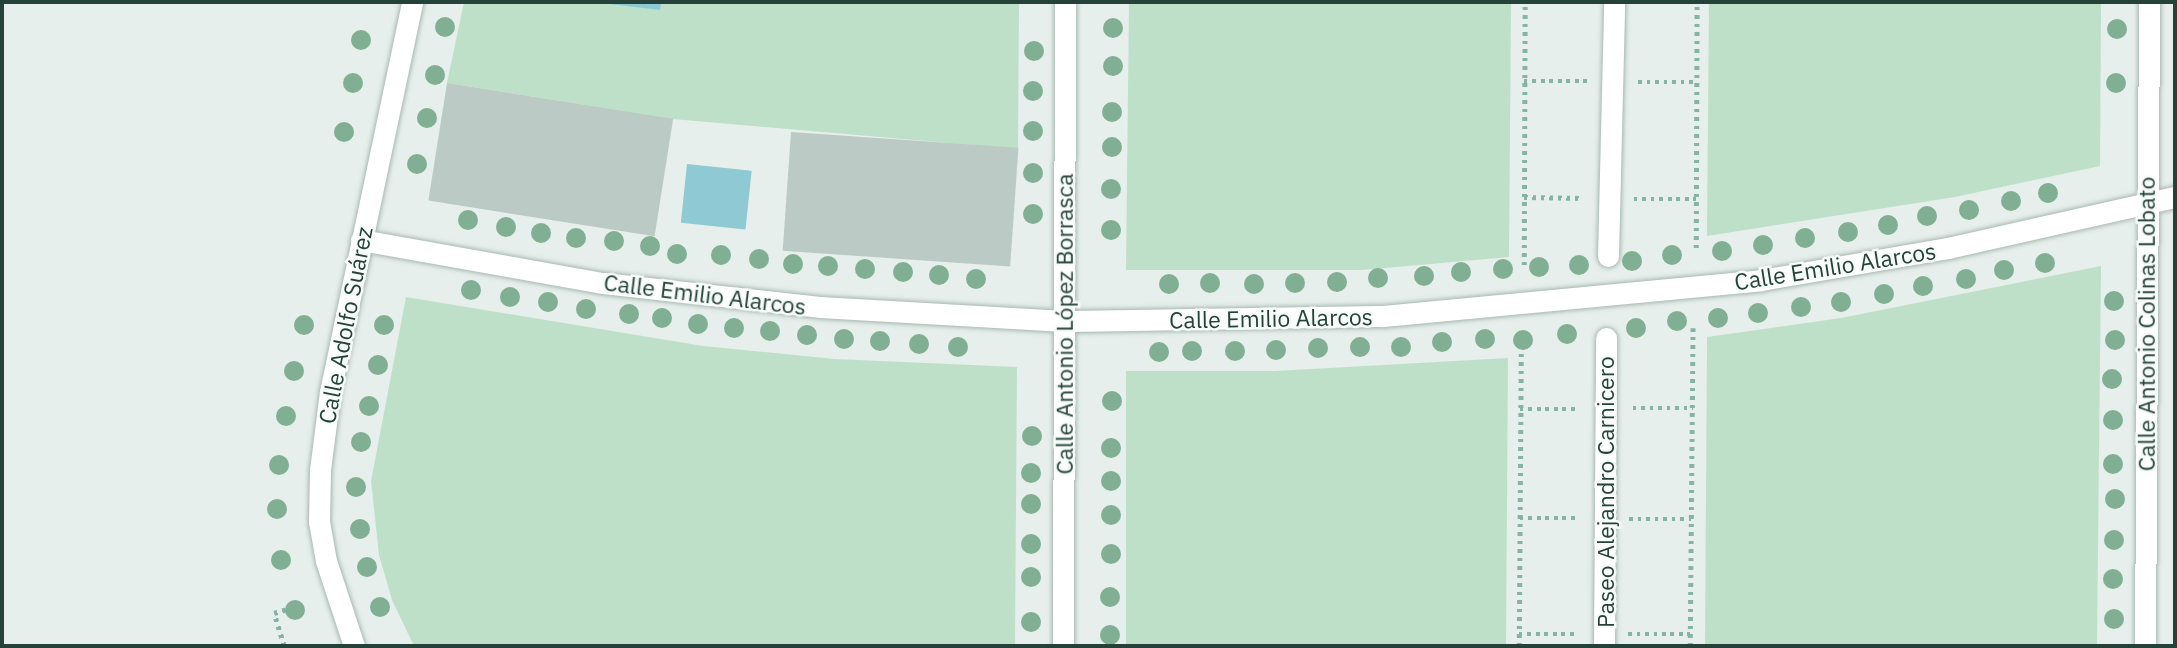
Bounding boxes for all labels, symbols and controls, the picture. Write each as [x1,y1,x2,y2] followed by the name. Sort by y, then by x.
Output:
[1050,174,1078,474] street label: Calle Antonio López Borrasca
[2132,177,2160,471] street label: Calle Antonio Colinas Lobato
[312,224,378,426] street label: Calle Adolfo Suárez
[1732,236,1938,296] street label: Calle Emilio Alarcos
[602,268,808,320] street label: Calle Emilio Alarcos
[1169,302,1373,334] street label: Calle Emilio Alarcos
[1591,356,1619,628] street label: Paseo Alejandro Carnicero

